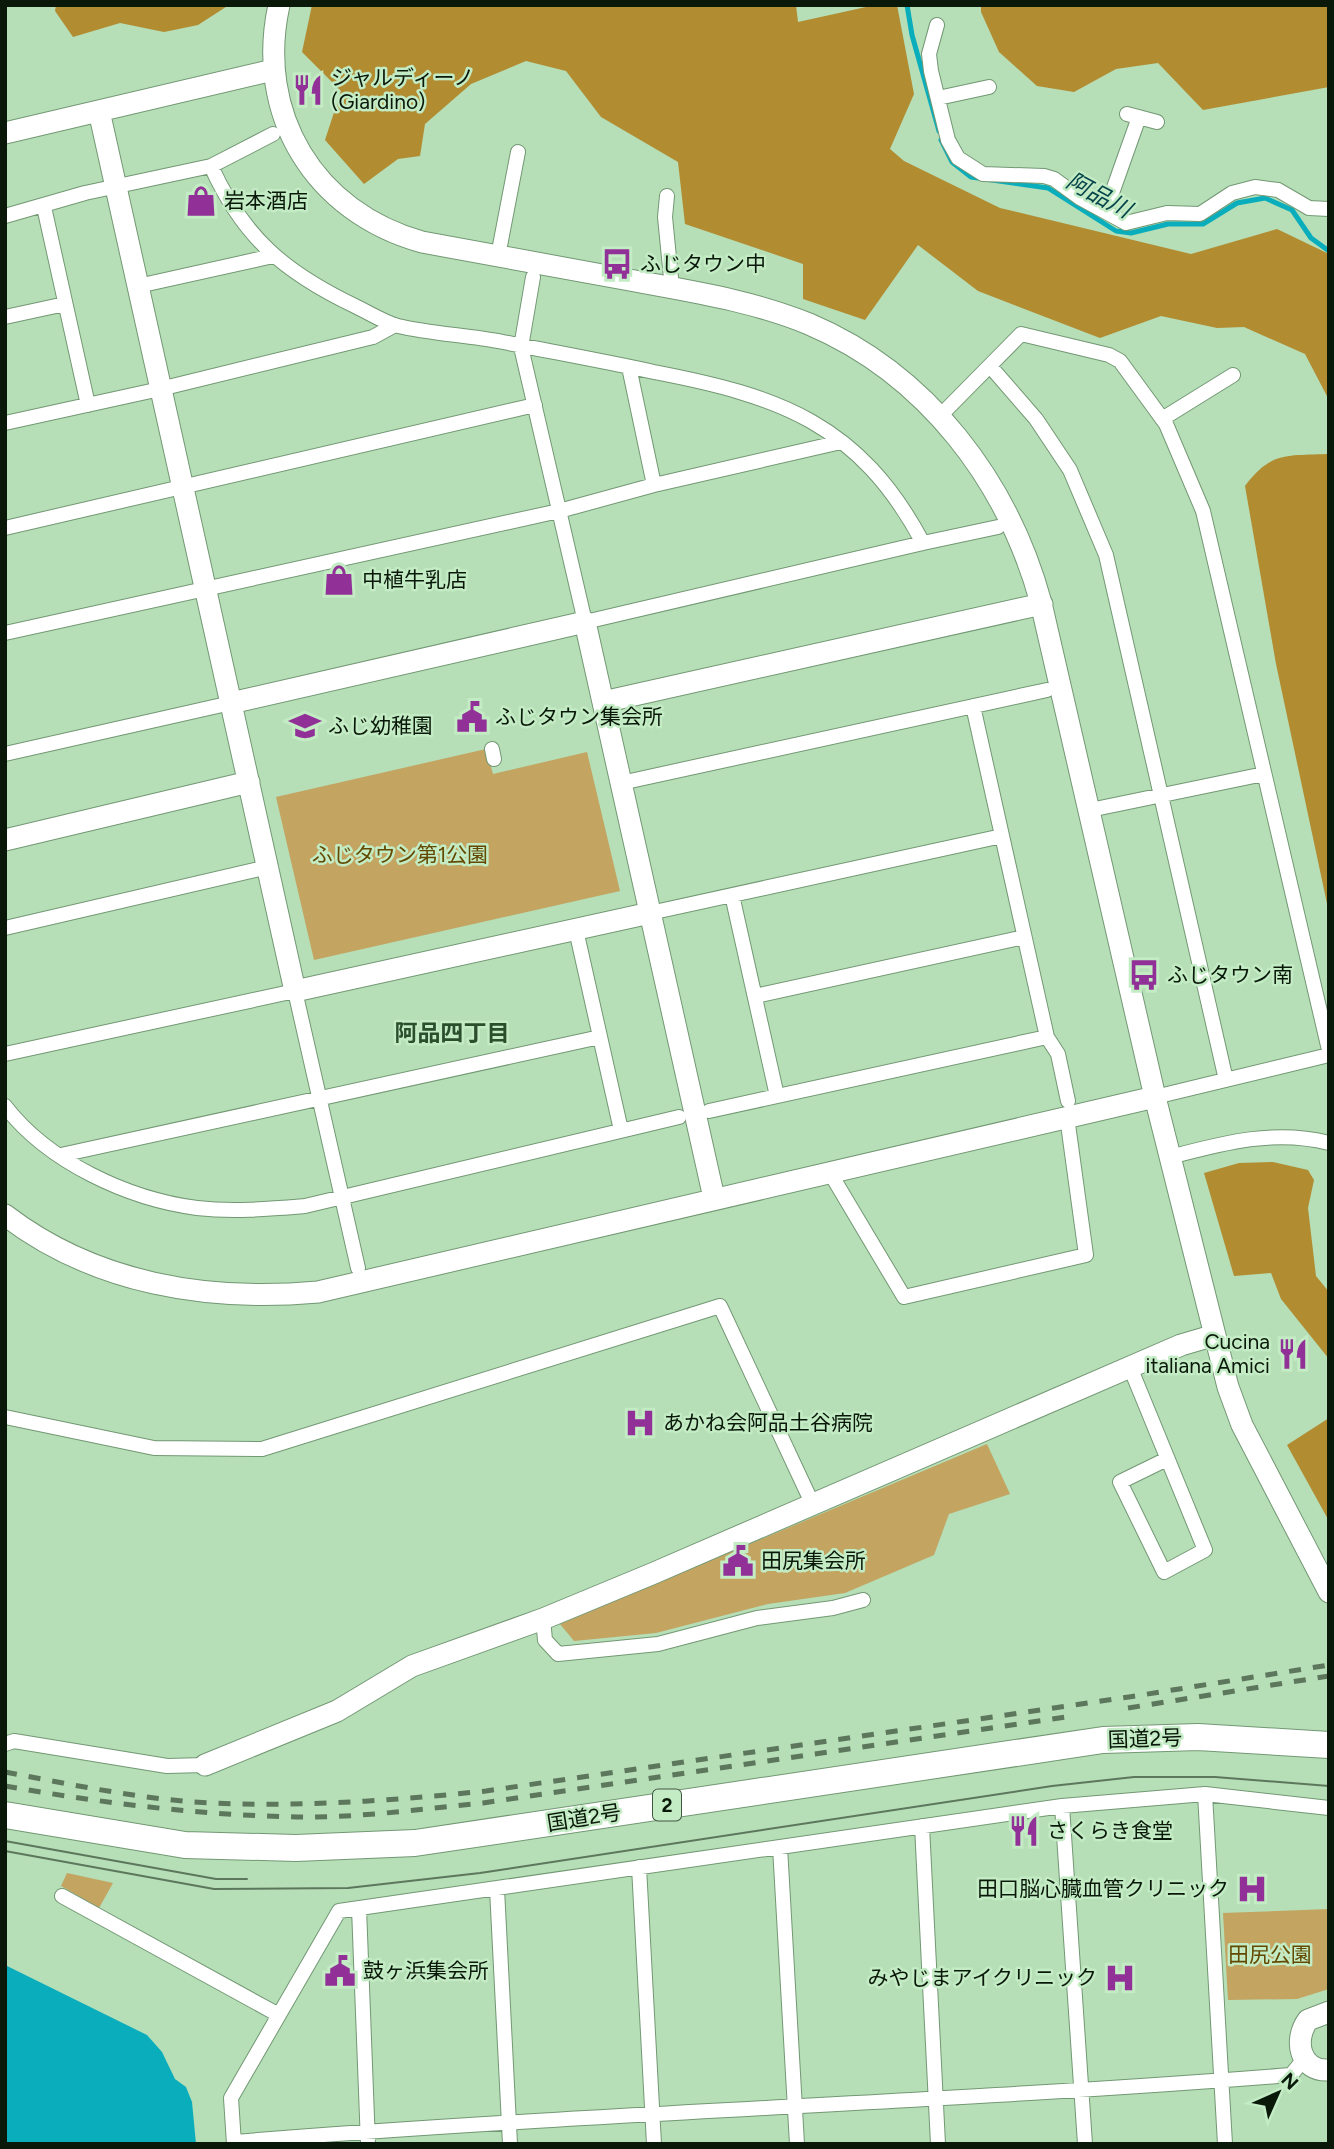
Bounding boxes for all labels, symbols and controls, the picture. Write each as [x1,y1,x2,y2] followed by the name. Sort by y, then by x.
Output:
[331,65,474,114] place label: ジャルディーノ (Giardino)
[291,73,325,107] restaurant icon: ジャルディーノ (Giardino)
[1062,166,1139,225] water label: 阿品川
[184,184,218,218] shop icon: 岩本酒店
[224,188,308,213] place label: 岩本酒店
[600,247,634,281] bus stop icon: ふじタウン中
[640,251,766,276] place label: ふじタウン中
[322,563,356,597] shop icon: 中植牛乳店
[362,567,467,592] place label: 中植牛乳店
[455,700,489,734] public building icon: ふじタウン集会所
[495,704,663,729] place label: ふじタウン集会所
[288,709,322,743] school or university icon: ふじ幼稚園
[328,713,433,738] place label: ふじ幼稚園
[312,842,488,867] park label: ふじタウン第1公園
[1127,958,1161,992] bus stop icon: ふじタウン南
[1167,962,1293,987] place label: ふじタウン南
[395,1019,510,1047] district label: 阿品四丁目
[1146,1329,1270,1378] place label: Cucina italiana Amici
[1276,1337,1310,1371] restaurant icon: Cucina italiana Amici
[623,1406,657,1440] hospital icon: あかね会阿品土谷病院
[663,1410,873,1435] place label: あかね会阿品土谷病院
[721,1544,755,1578] public building icon: 田尻集会所
[761,1548,866,1573] place label: 田尻集会所
[1107,1725,1183,1752] street label: 国道2号
[653,1789,681,1820] road number: 2
[545,1799,623,1836] street label: 国道2号
[1007,1814,1041,1848] restaurant icon: さくらき食堂
[1047,1818,1173,1843] place label: さくらき食堂
[1235,1872,1269,1906] hospital icon: 田口脳心臓血管クリニック
[977,1876,1229,1901] place label: 田口脳心臓血管クリニック
[1228,1942,1312,1967] park label: 田尻公園
[323,1954,357,1988] public building icon: 鼓ヶ浜集会所
[363,1958,489,1983] place label: 鼓ヶ浜集会所
[1103,1961,1137,1995] hospital icon: みやじまアイクリニック
[867,1965,1097,1990] place label: みやじまアイクリニック
[1243,2058,1313,2128] north arrow
[1276,2068,1303,2095] text: N

